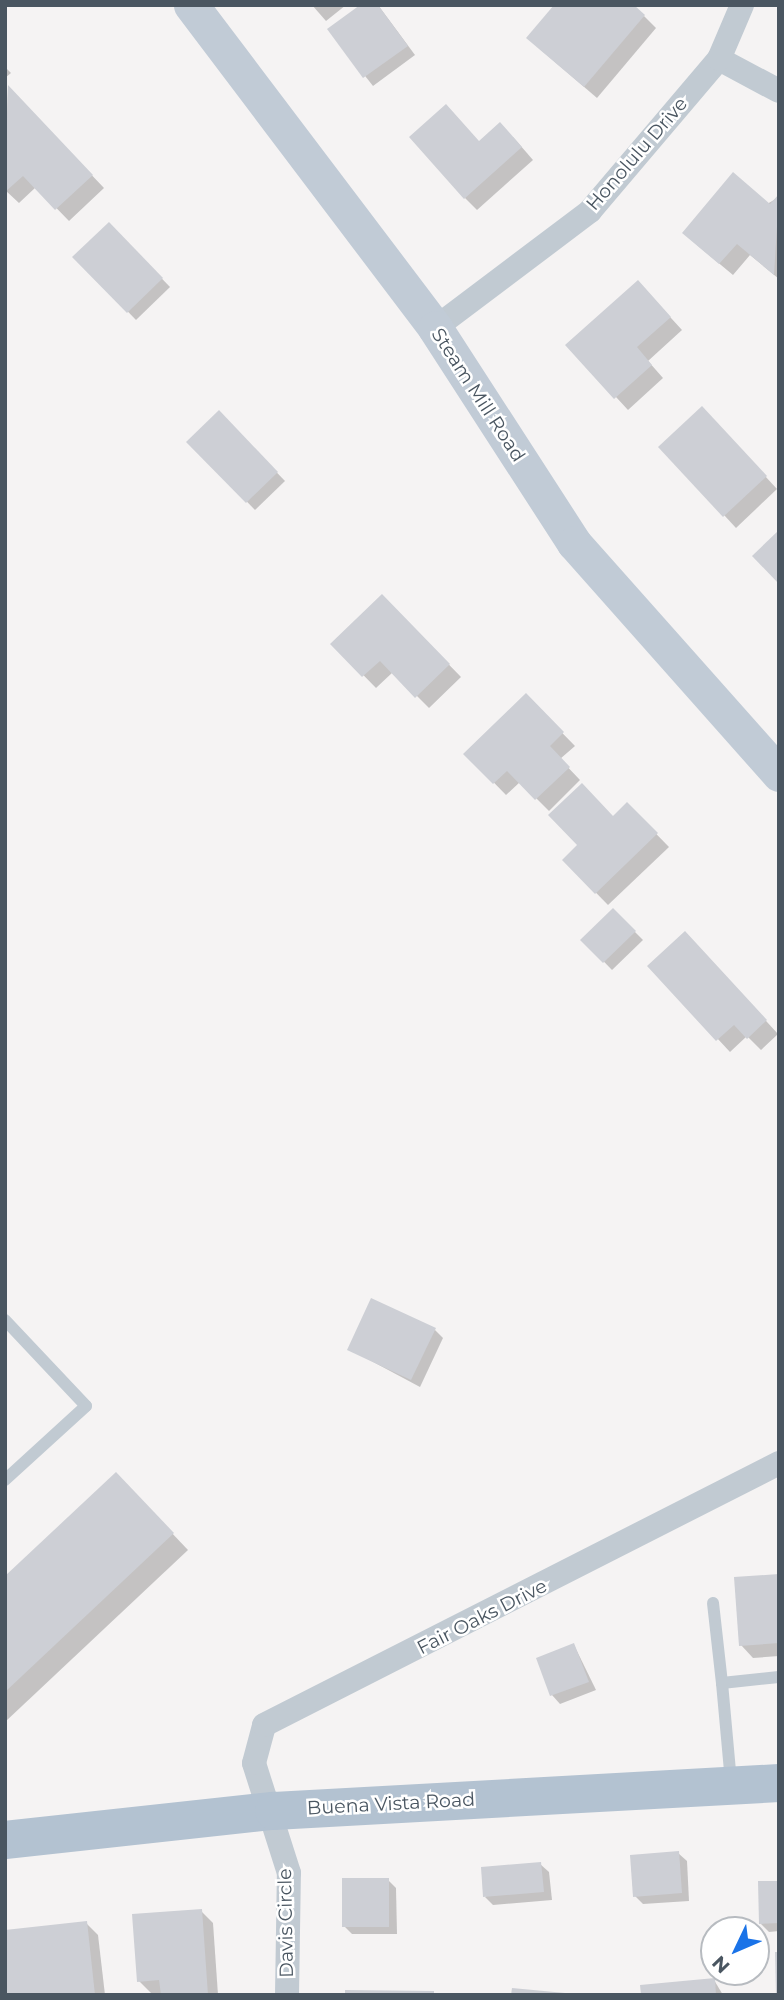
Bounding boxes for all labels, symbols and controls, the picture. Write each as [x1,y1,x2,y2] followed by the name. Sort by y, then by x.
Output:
[582,93,692,215] street label: Honolulu Drive
[426,324,530,466] street label: Steam Mill Road
[413,1574,551,1660] street label: Fair Oaks Drive
[306,1788,476,1820] street label: Buena Vista Road
[274,1868,298,1978] street label: Davis Circle
[700,1916,770,1986] north arrow
[707,1951,735,1978] text: N

